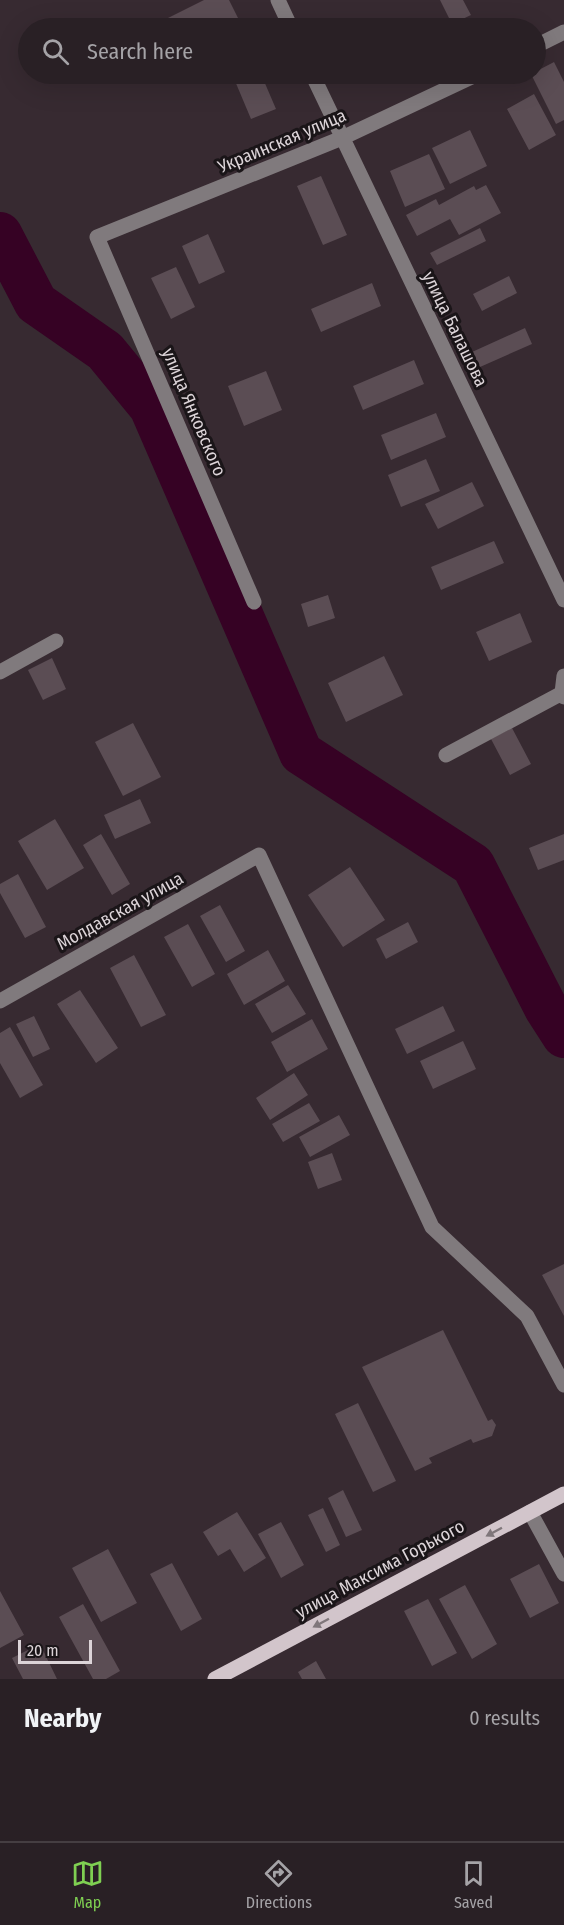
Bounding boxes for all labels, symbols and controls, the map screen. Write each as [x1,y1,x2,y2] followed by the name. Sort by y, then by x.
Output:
[18,18,546,84] search box
[39,35,72,68] icon: search
[87,38,193,65] text: Search here
[214,104,350,178] street label: Украинская улица
[418,268,493,390] street label: улица Балашова
[157,345,231,479] street label: улица Янковского
[53,867,187,955] street label: Молдавская улица
[292,1515,468,1623] street label: улица Максима Горького
[485,1527,502,1537] one-way arrow
[313,1618,330,1628] one-way arrow
[18,1637,92,1664] scale bar
[27,1641,58,1660] text: 20 m
[24,1703,101,1734] text: Nearby
[469,1706,540,1730] text: 0 results
[71,1857,104,1912] tab: Map
[246,1857,312,1912] tab: Directions
[454,1857,493,1912] tab: Saved

